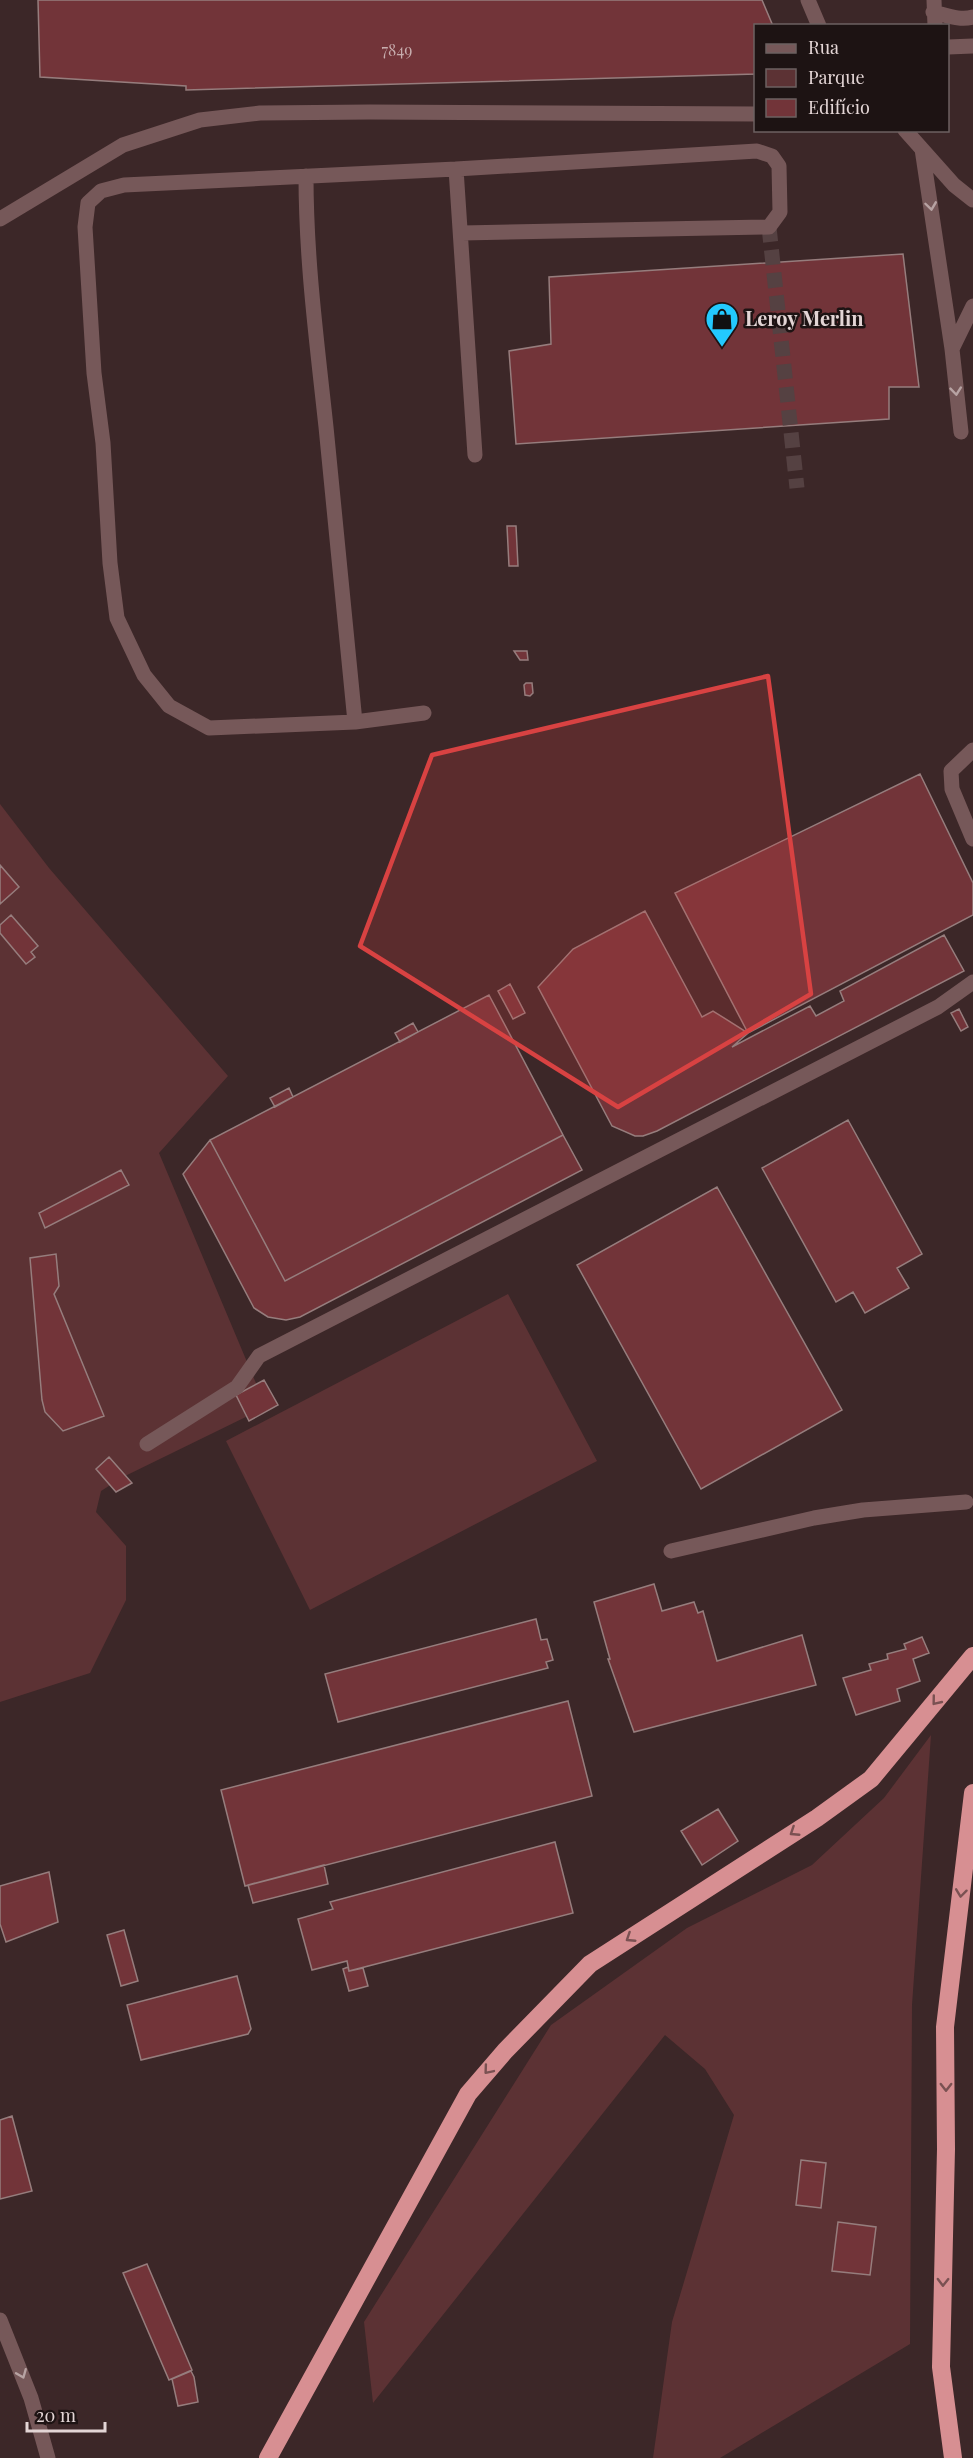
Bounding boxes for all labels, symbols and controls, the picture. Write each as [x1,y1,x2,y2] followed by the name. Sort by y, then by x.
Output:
[754,24,949,132] legend
[808,35,839,59] text: Rua
[382,39,412,60] house number: 7849
[808,65,865,89] text: Parque
[808,95,870,119] text: Edifício
[924,202,936,211] one-way arrow
[704,301,740,348] shop icon: Leroy Merlin
[745,304,864,331] place label: Leroy Merlin
[949,386,962,395] one-way arrow
[933,1694,944,1705] one-way arrow
[790,1825,800,1837] one-way arrow
[955,1888,968,1897] one-way arrow
[626,1931,637,1942] one-way arrow
[484,2063,495,2074] one-way arrow
[940,2082,952,2091] one-way arrow
[937,2277,949,2286] one-way arrow
[14,2368,27,2379] one-way arrow
[27,2395,105,2433] scale bar
[36,2403,76,2427] text: 20 m

